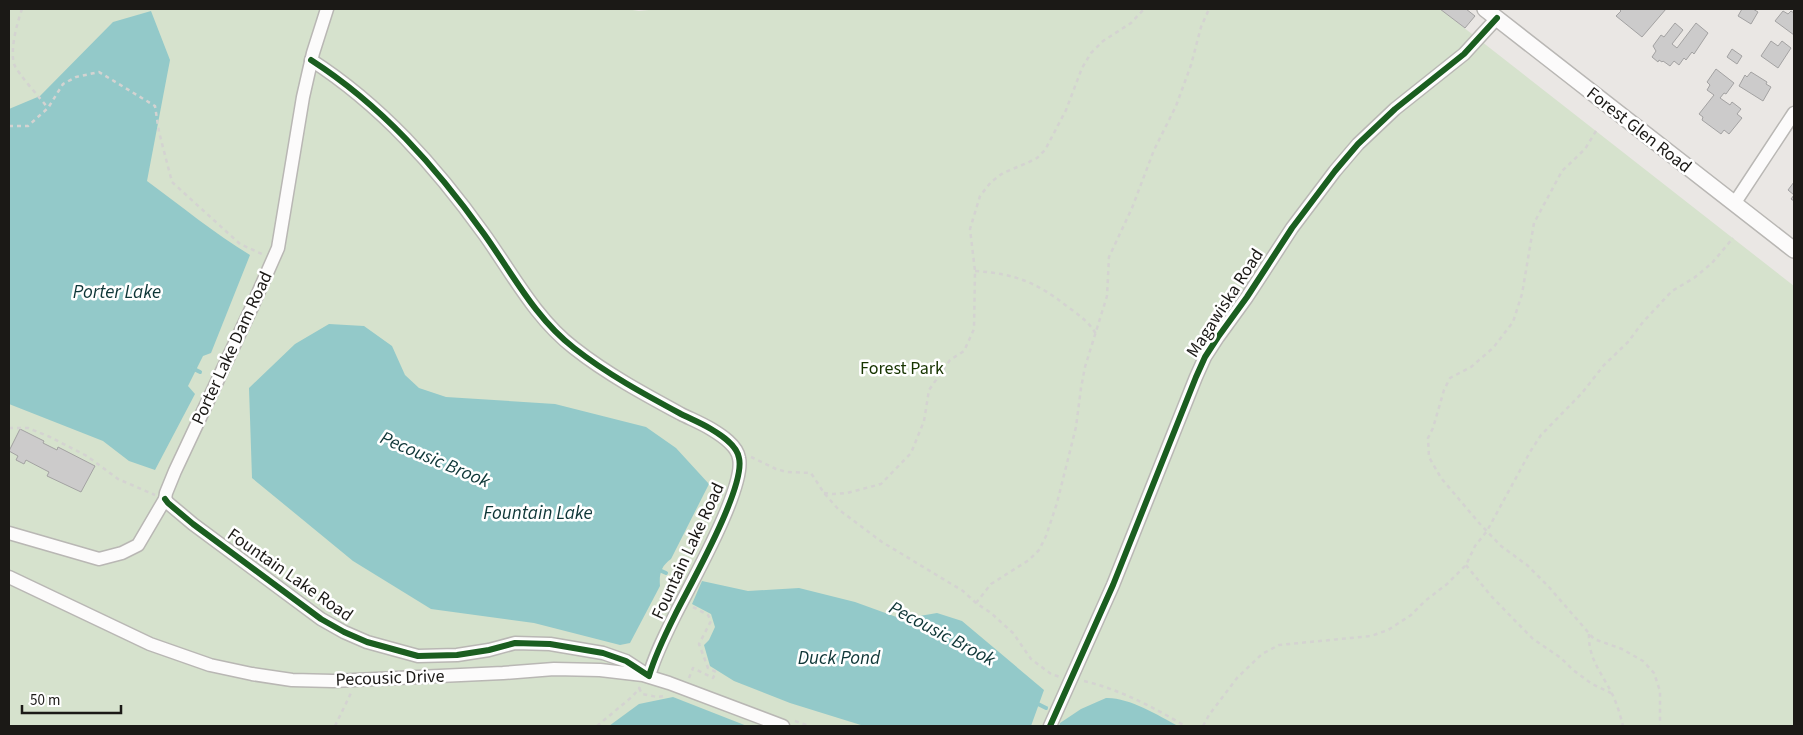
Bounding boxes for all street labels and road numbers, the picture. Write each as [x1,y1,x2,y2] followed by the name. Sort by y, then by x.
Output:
[1581,81,1697,179] street label: Forest Glen Road
[1180,244,1270,362] street label: Magawiska Road
[185,267,279,429] street label: Porter Lake Dam Road
[645,479,731,623] street label: Fountain Lake Road
[222,522,358,628] street label: Fountain Lake Road
[335,664,445,692] street label: Pecousic Drive

